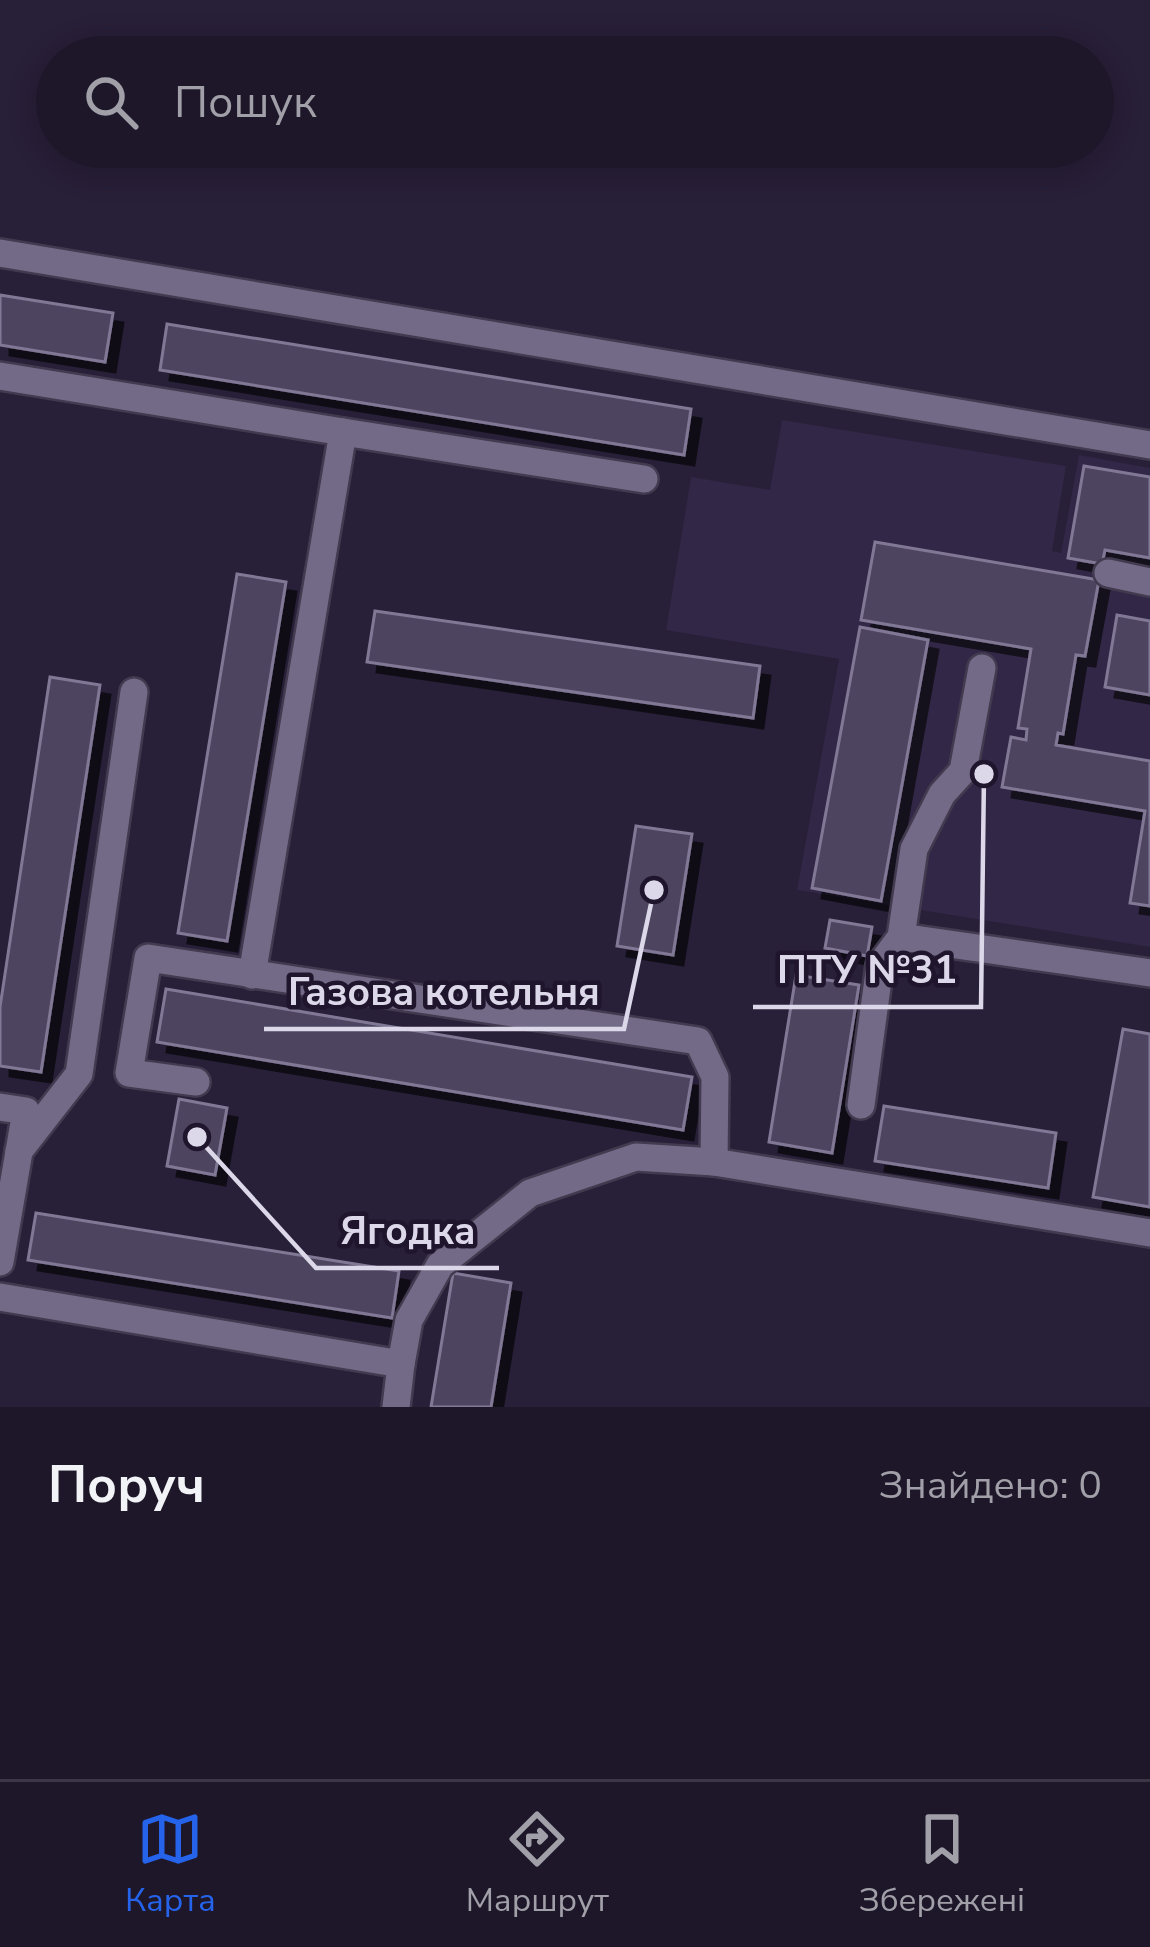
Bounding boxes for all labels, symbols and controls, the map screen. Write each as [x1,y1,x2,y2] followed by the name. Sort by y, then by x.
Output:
[36,36,1114,168] search box
[78,69,144,135] icon: search
[174,72,317,133] text: Пошук
[753,932,981,1007] callout: ПТУ №31
[777,944,957,997] text: ПТУ №31
[264,954,624,1029] callout: Газова котельня
[288,966,600,1019] text: Газова котельня
[316,1193,499,1268] callout: Ягодка
[340,1205,476,1258] text: Ягодка
[48,1450,205,1520] text: Поруч
[879,1459,1102,1512] text: Знайдено: 0
[125,1806,216,1923] tab: Карта
[466,1806,609,1923] tab: Маршрут
[859,1806,1025,1923] tab: Збережені

